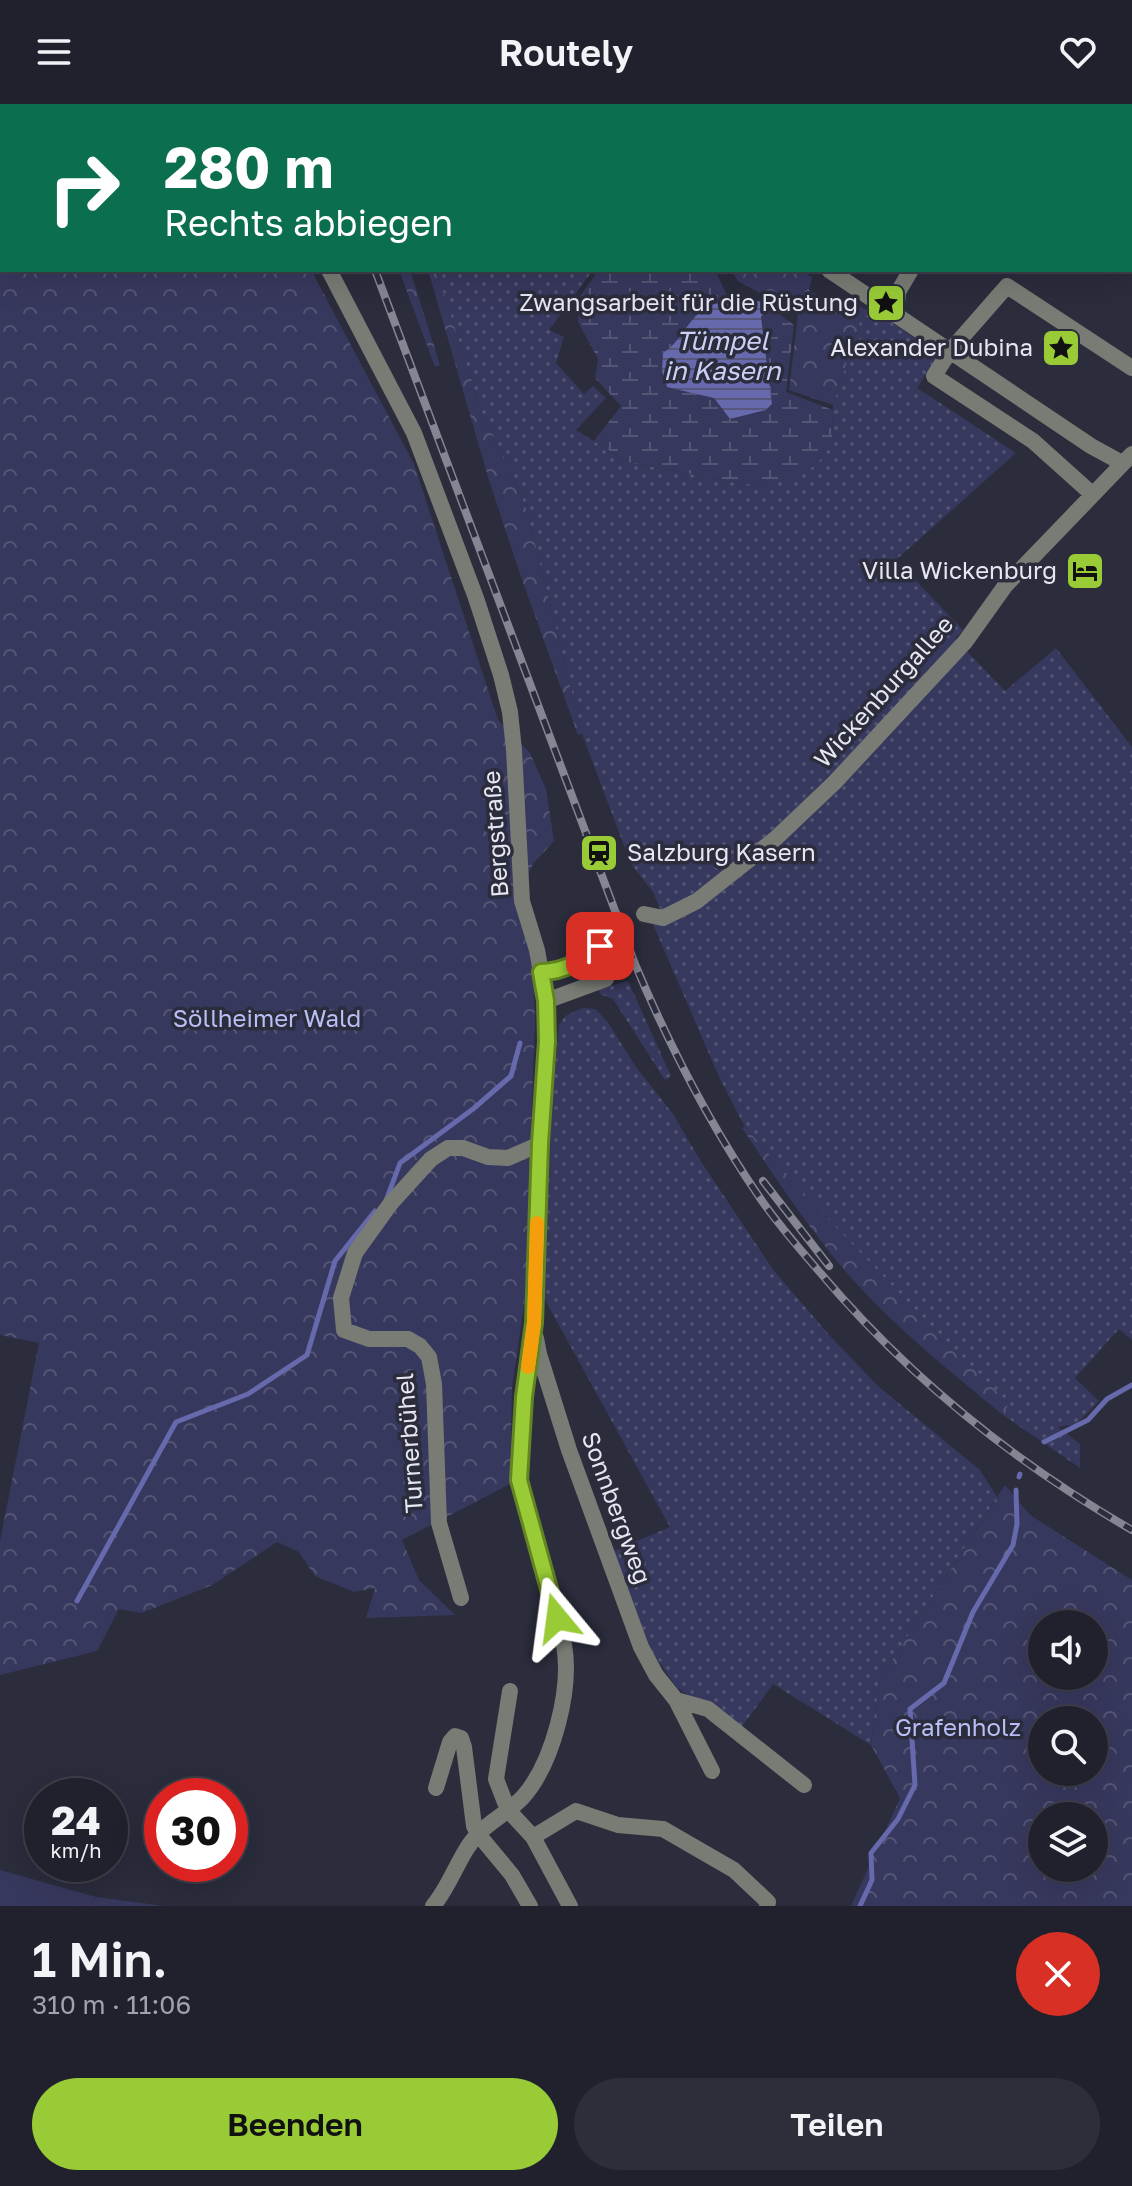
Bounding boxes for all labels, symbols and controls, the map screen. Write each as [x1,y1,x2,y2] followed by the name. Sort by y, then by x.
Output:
[32,30,76,74] icon: menu
[1056,30,1100,74] icon: heart
[499,31,633,74] text: Routely
[164,133,333,200] text: 280 m
[32,136,136,240] icon: right
[164,201,453,244] text: Rechts abbiegen
[865,282,907,324] place icon: Zwangsarbeit für die Rüstung
[519,287,858,316] place label: Zwangsarbeit für die Rüstung
[664,325,781,386] water label: Tümpel in Kasern
[1040,327,1082,369] place icon: Alexander Dubina
[830,332,1033,361] place label: Alexander Dubina
[1064,550,1106,592] hotel icon: Villa Wickenburg
[862,555,1057,584] place label: Villa Wickenburg
[807,609,959,773] street label: Wickenburgallee
[476,770,513,898] street label: Bergstraße
[578,832,620,874] station icon: Salzburg Kasern
[627,837,816,866] place label: Salzburg Kasern
[566,912,634,980] pin
[578,924,622,968] icon: arrive
[173,1003,361,1032] park label: Söllheimer Wald
[389,1372,428,1514] street label: Turnerbühel
[576,1427,658,1587] street label: Sonnbergweg
[515,1576,599,1660] position arrow
[1028,1610,1108,1882] map controls
[1028,1610,1108,1690] button: sound
[1028,1706,1108,1786] button: search
[895,1712,1021,1741] park label: Grafenholz
[144,1778,248,1882] speed limit sign: 30
[51,1796,101,1844] text: 24
[1028,1802,1108,1882] button: layers
[51,1838,101,1862] text: km/h
[32,1930,167,1988] text: 1 Min.
[1016,1932,1100,2016] button: close
[32,1989,191,2020] text: 310 m · 11:06
[32,2078,558,2170] button: Beenden
[574,2078,1100,2170] button: Teilen

